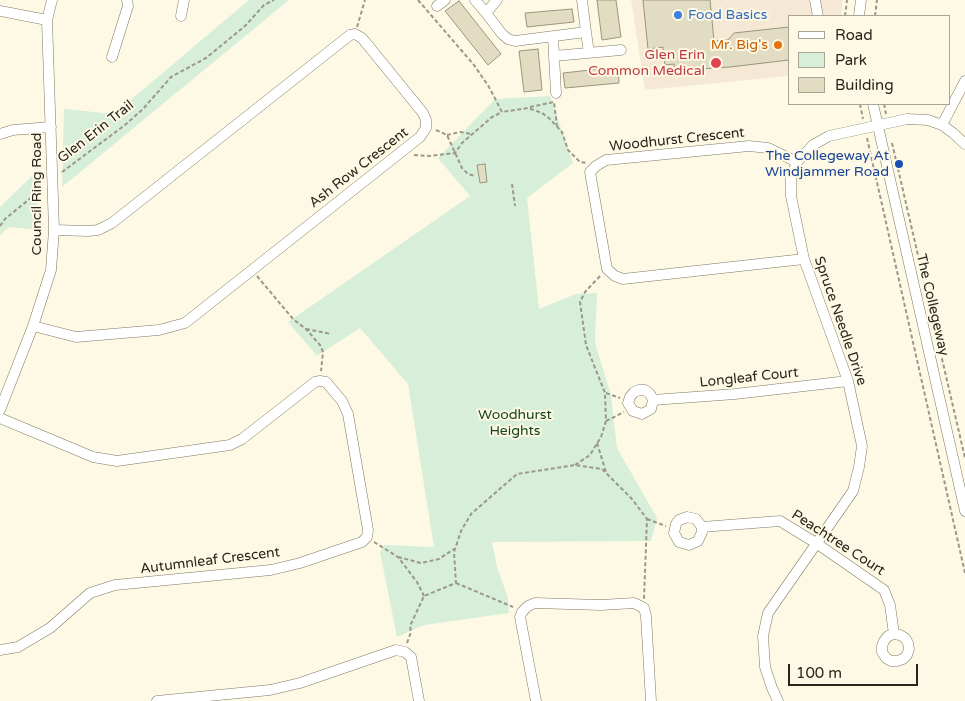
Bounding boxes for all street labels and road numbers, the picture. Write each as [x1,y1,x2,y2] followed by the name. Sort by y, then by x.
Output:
[55,97,137,167] street label: Glen Erin Trail
[306,124,412,212] street label: Ash Row Crescent
[609,125,745,155] street label: Woodhurst Crescent
[29,133,45,255] street label: Council Ring Road
[912,252,952,358] street label: The Collegeway
[810,254,870,388] street label: Spruce Needle Drive
[699,364,799,392] street label: Longleaf Court
[788,507,888,579] street label: Peachtree Court
[139,544,281,578] street label: Autumnleaf Crescent

